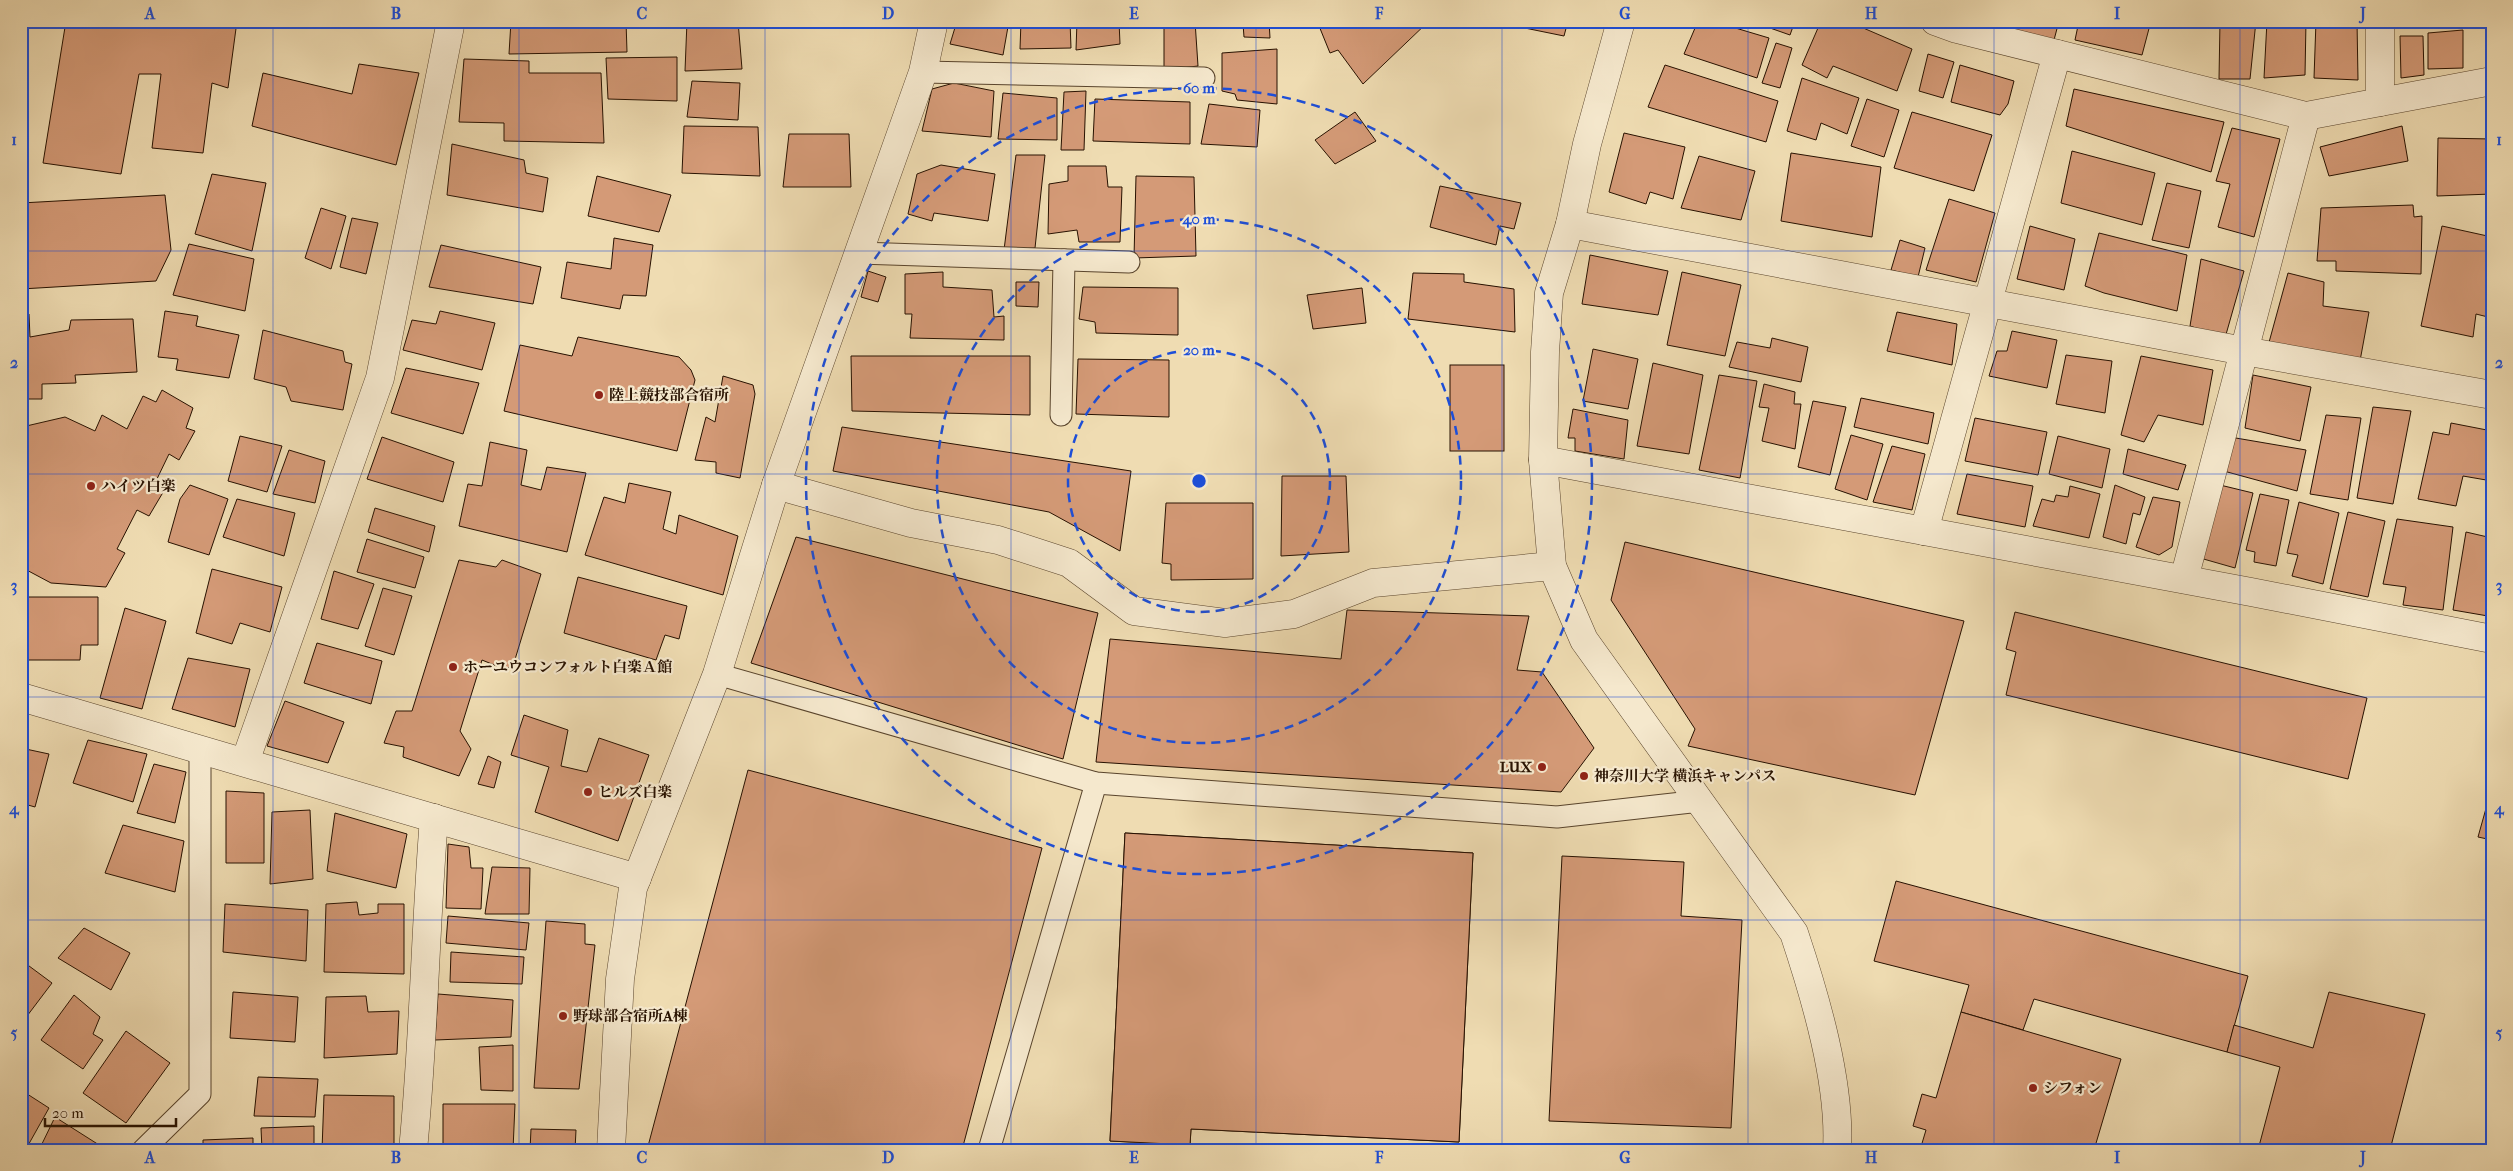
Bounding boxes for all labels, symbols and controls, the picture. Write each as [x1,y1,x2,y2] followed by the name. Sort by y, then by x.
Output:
[144,4,156,23] text: A
[391,4,401,23] text: B
[637,4,648,23] text: C
[882,4,894,23] text: D
[1129,4,1139,23] text: E
[1374,4,1384,23] text: F
[1619,4,1631,23] text: G
[1865,4,1878,23] text: H
[2114,4,2121,23] text: I
[2358,4,2366,24] text: J
[1183,79,1216,97] text: 60 m
[11,130,17,149] text: 1
[2496,130,2502,149] text: 1
[1182,210,1216,228] text: 40 m
[1183,341,1215,359] text: 20 m
[10,353,18,372] text: 2
[2495,353,2503,372] text: 2
[609,386,729,404] place label: 陸上競技部合宿所
[593,389,605,401] marker: 陸上競技部合宿所
[1190,472,1208,490] centre of rings
[101,477,176,495] place label: ハイツ白楽
[85,480,97,492] marker: ハイツ白楽
[11,576,17,596] text: 3
[2496,576,2502,596] text: 3
[463,658,672,676] place label: ホーユウコンフォルト白楽Ａ館
[447,661,459,673] marker: ホーユウコンフォルト白楽Ａ館
[1500,758,1532,776] place label: LUX
[1536,761,1548,773] marker: LUX
[1594,767,1776,785] place label: 神奈川大学 横浜キャンパス
[1578,770,1590,782] marker: 神奈川大学 横浜キャンパス
[598,783,673,801] place label: ヒルズ白楽
[582,786,594,798] marker: ヒルズ白楽
[8,799,20,819] text: 4
[2493,799,2505,819] text: 4
[573,1007,688,1025] place label: 野球部合宿所A棟
[557,1010,569,1022] marker: 野球部合宿所A棟
[11,1023,18,1042] text: 5
[2496,1023,2503,1042] text: 5
[2043,1079,2102,1097] place label: シフォン
[2027,1082,2039,1094] marker: シフォン
[45,1096,176,1128] scale bar
[52,1104,84,1122] text: 20 m
[144,1148,156,1167] text: A
[391,1148,401,1167] text: B
[637,1148,648,1167] text: C
[882,1148,894,1167] text: D
[1129,1148,1139,1167] text: E
[1374,1148,1384,1167] text: F
[1619,1148,1631,1167] text: G
[1865,1148,1878,1167] text: H
[2114,1148,2121,1167] text: I
[2358,1148,2366,1168] text: J

